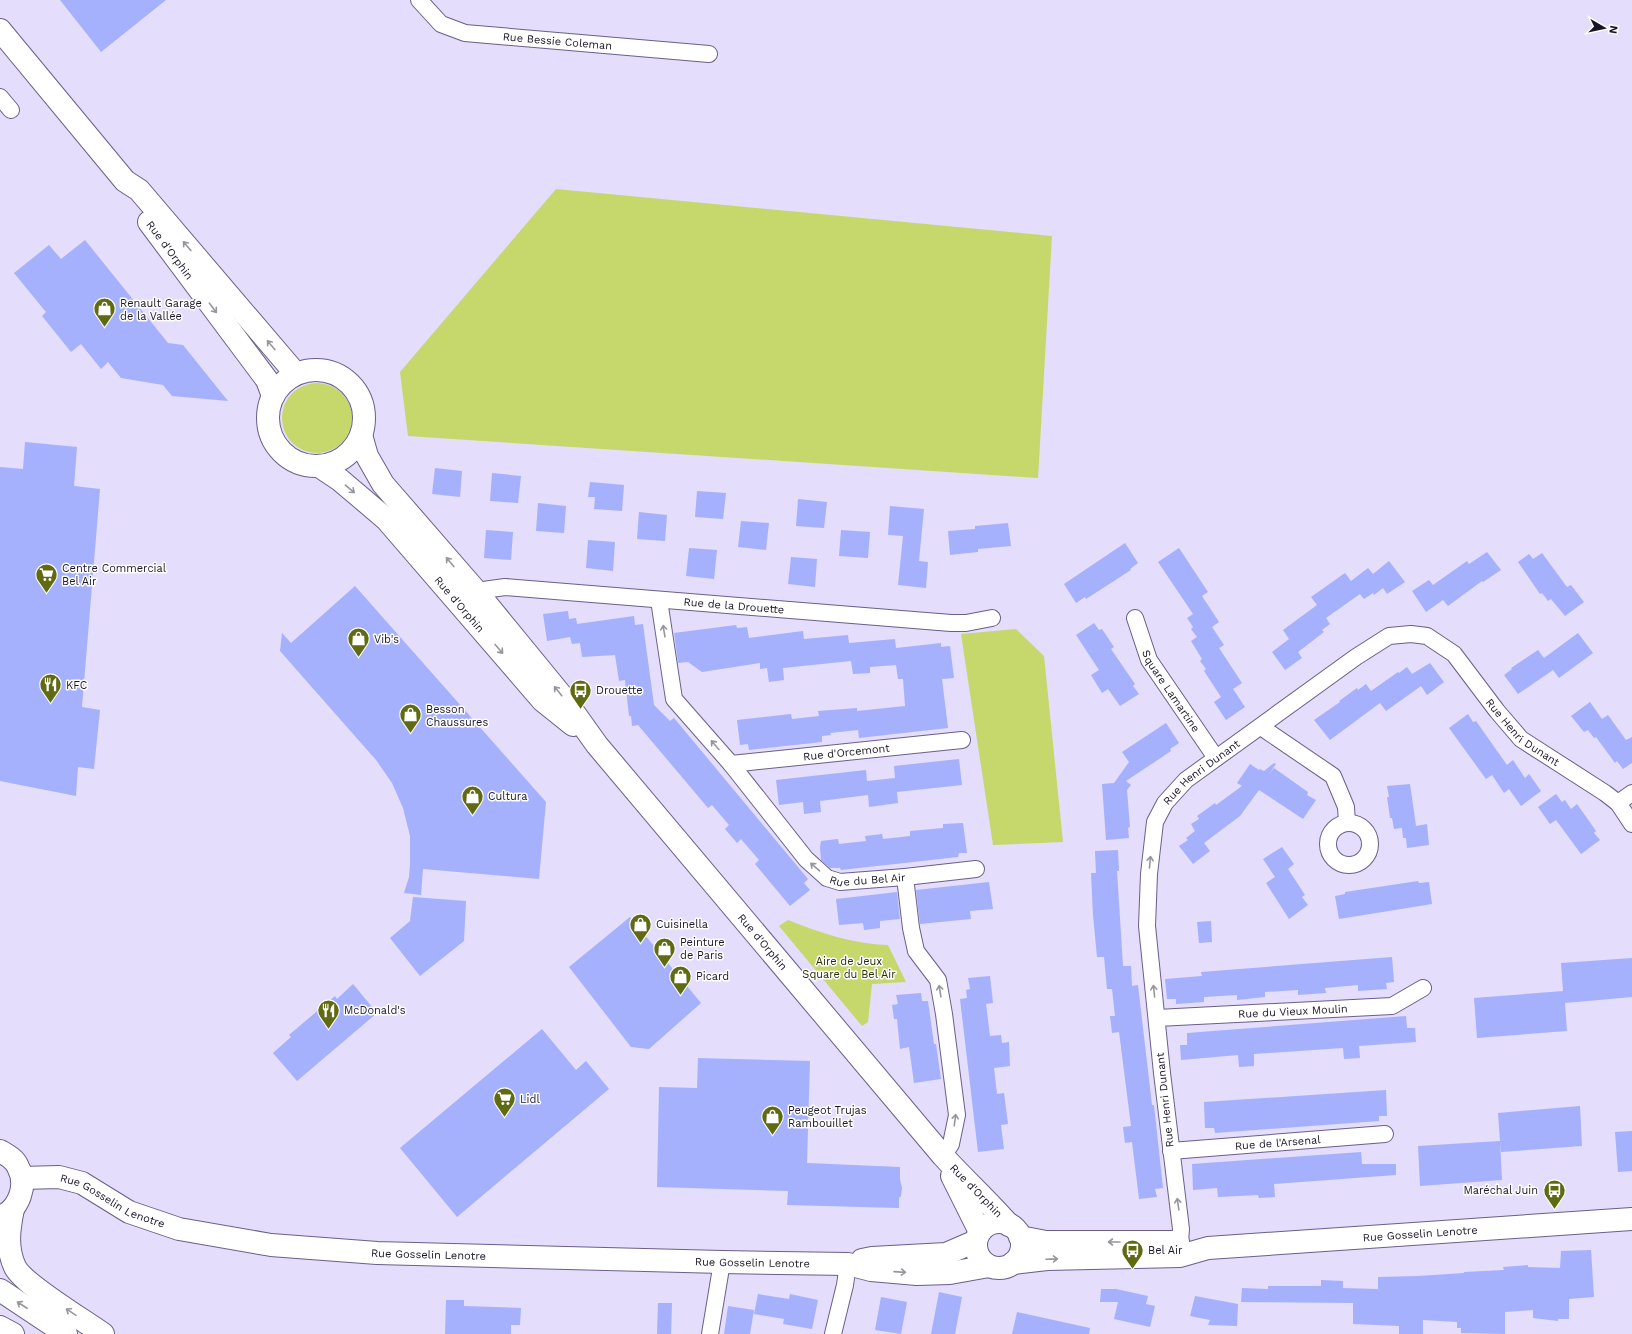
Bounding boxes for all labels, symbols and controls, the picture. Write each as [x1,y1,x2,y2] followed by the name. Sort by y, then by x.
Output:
[1584,8,1624,48] north arrow
[1606,24,1620,35] text: N
[502,30,613,52] street label: Rue Bessie Coleman
[144,218,196,282] street label: Rue d'Orphin
[182,240,191,251] one-way arrow
[92,296,118,329] shop icon: Renault Garage de la Vallée
[120,297,202,323] place label: Renault Garage de la Vallée
[209,302,218,313] one-way arrow
[267,340,276,350] one-way arrow
[345,485,356,494] one-way arrow
[445,557,454,567] one-way arrow
[33,561,59,594] supermarket icon: Centre Commercial Bel Air
[62,562,167,588] place label: Centre Commercial Bel Air
[432,573,487,635] street label: Rue d'Orphin
[683,595,785,616] street label: Rue de la Drouette
[660,625,668,638] one-way arrow
[346,626,372,659] shop icon: Vib's
[374,633,399,646] place label: Vib's
[494,644,503,655] one-way arrow
[1140,648,1203,734] street label: Square Lamartine
[38,672,64,705] restaurant icon: KFC
[568,677,594,710] bus stop icon: Drouette
[66,679,88,692] place label: KFC
[596,684,643,697] place label: Drouette
[553,685,562,696] one-way arrow
[1483,696,1562,769] street label: Rue Henri Dunant
[397,702,423,735] shop icon: Besson Chaussures
[426,703,488,729] place label: Besson Chaussures
[1160,737,1242,807] street label: Rue Henri Dunant
[710,740,719,751] one-way arrow
[802,741,891,763] street label: Rue d'Orcemont
[460,783,486,816] shop icon: Cultura
[488,790,527,803] place label: Cultura
[1147,856,1154,869] one-way arrow
[810,862,820,872] one-way arrow
[828,870,906,889] street label: Rue du Bel Air
[628,911,654,944] shop icon: Cuisinella
[735,911,790,973] street label: Rue d'Orphin
[656,918,708,931] place label: Cuisinella
[652,935,678,968] shop icon: Peinture de Paris
[680,936,725,962] place label: Peinture de Paris
[802,955,896,981] park label: Aire de Jeux Square du Bel Air
[668,963,694,996] shop icon: Picard
[696,970,729,983] place label: Picard
[936,985,944,998] one-way arrow
[1151,985,1158,998] one-way arrow
[316,997,342,1030] restaurant icon: McDonald's
[1238,1002,1348,1020] street label: Rue du Vieux Moulin
[344,1004,406,1017] place label: McDonald's
[1154,1051,1176,1148] street label: Rue Henri Dunant
[492,1086,518,1119] supermarket icon: Lidl
[520,1093,540,1106] place label: Lidl
[759,1103,785,1136] shop icon: Peugeot Trujas Rambouillet
[788,1104,867,1130] place label: Peugeot Trujas Rambouillet
[951,1114,959,1127] one-way arrow
[1234,1133,1322,1152] street label: Rue de l'Arsenal
[947,1161,1005,1220] street label: Rue d'Orphin
[59,1171,167,1230] street label: Rue Gosselin Lenotre
[1541,1177,1567,1210] bus stop icon: Maréchal Juin
[1463,1184,1538,1197] place label: Maréchal Juin
[1174,1198,1182,1211] one-way arrow
[1362,1223,1478,1244] street label: Rue Gosselin Lenotre
[1120,1237,1146,1270] bus stop icon: Bel Air
[1108,1238,1121,1246] one-way arrow
[1148,1244,1183,1257] place label: Bel Air
[371,1246,486,1262] street label: Rue Gosselin Lenotre
[695,1255,810,1270] street label: Rue Gosselin Lenotre
[1045,1255,1058,1263] one-way arrow
[893,1269,906,1276] one-way arrow
[16,1300,28,1308] one-way arrow
[66,1308,77,1316] one-way arrow

